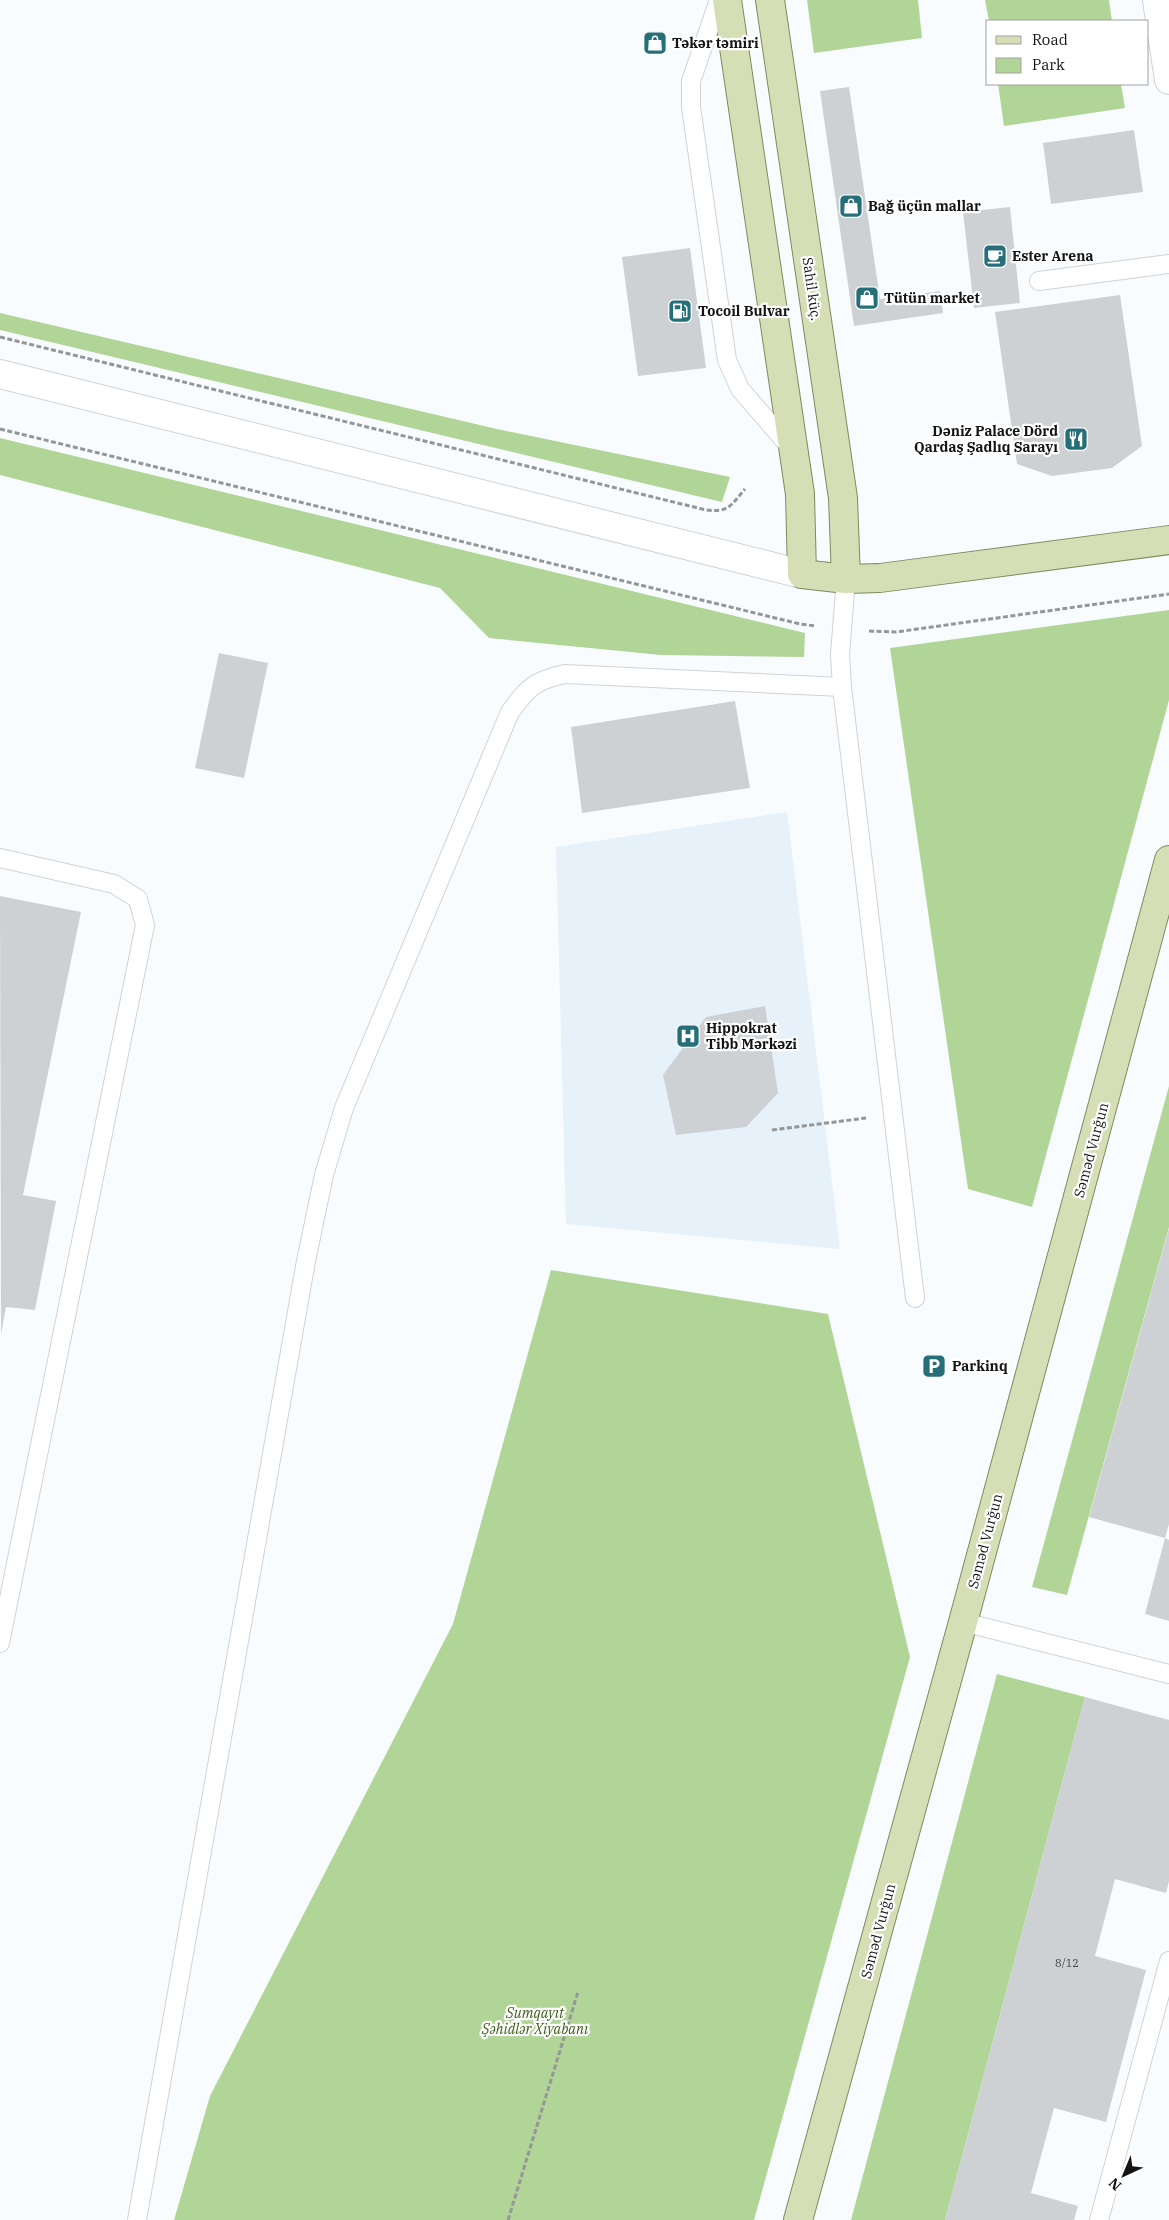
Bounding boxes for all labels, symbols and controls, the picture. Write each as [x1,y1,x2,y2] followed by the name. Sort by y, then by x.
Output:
[986,20,1149,85] legend
[642,30,668,56] shop icon: Təkər təmiri
[1032,30,1068,49] text: Road
[672,34,759,52] place label: Təkər təmiri
[1032,55,1065,74] text: Park
[838,193,864,219] shop icon: Bağ üçün mallar
[868,197,981,215] place label: Bağ üçün mallar
[982,243,1008,269] cafe icon: Ester Arena
[1012,247,1093,265] place label: Ester Arena
[799,256,825,322] street label: Sahil küç.
[854,285,880,311] shop icon: Tütün market
[884,289,980,307] place label: Tütün market
[667,298,693,324] fuel station icon: Tocoil Bulvar
[698,302,790,320] place label: Tocoil Bulvar
[914,422,1058,456] place label: Dəniz Palace Dörd Qardaş Şadlıq Sarayı
[1063,426,1089,452] restaurant icon: Dəniz Palace Dörd Qardaş Şadlıq Sarayı
[706,1019,797,1053] place label: Hippokrat Tibb Mərkəzi
[675,1023,701,1049] hospital icon: Hippokrat Tibb Mərkəzi
[1070,1100,1112,1199] street label: Səməd Vurğun
[921,1353,947,1379] parking icon: Parkinq
[952,1357,1008,1375] place label: Parkinq
[964,1491,1006,1590] street label: Səməd Vurğun
[857,1881,899,1980] street label: Səməd Vurğun
[1055,1956,1079,1970] house number: 8/12
[481,2004,589,2038] park label: Sumqayıt Şəhidlər Xiyabanı
[1099,2150,1149,2200] north arrow
[1105,2174,1125,2195] text: N

